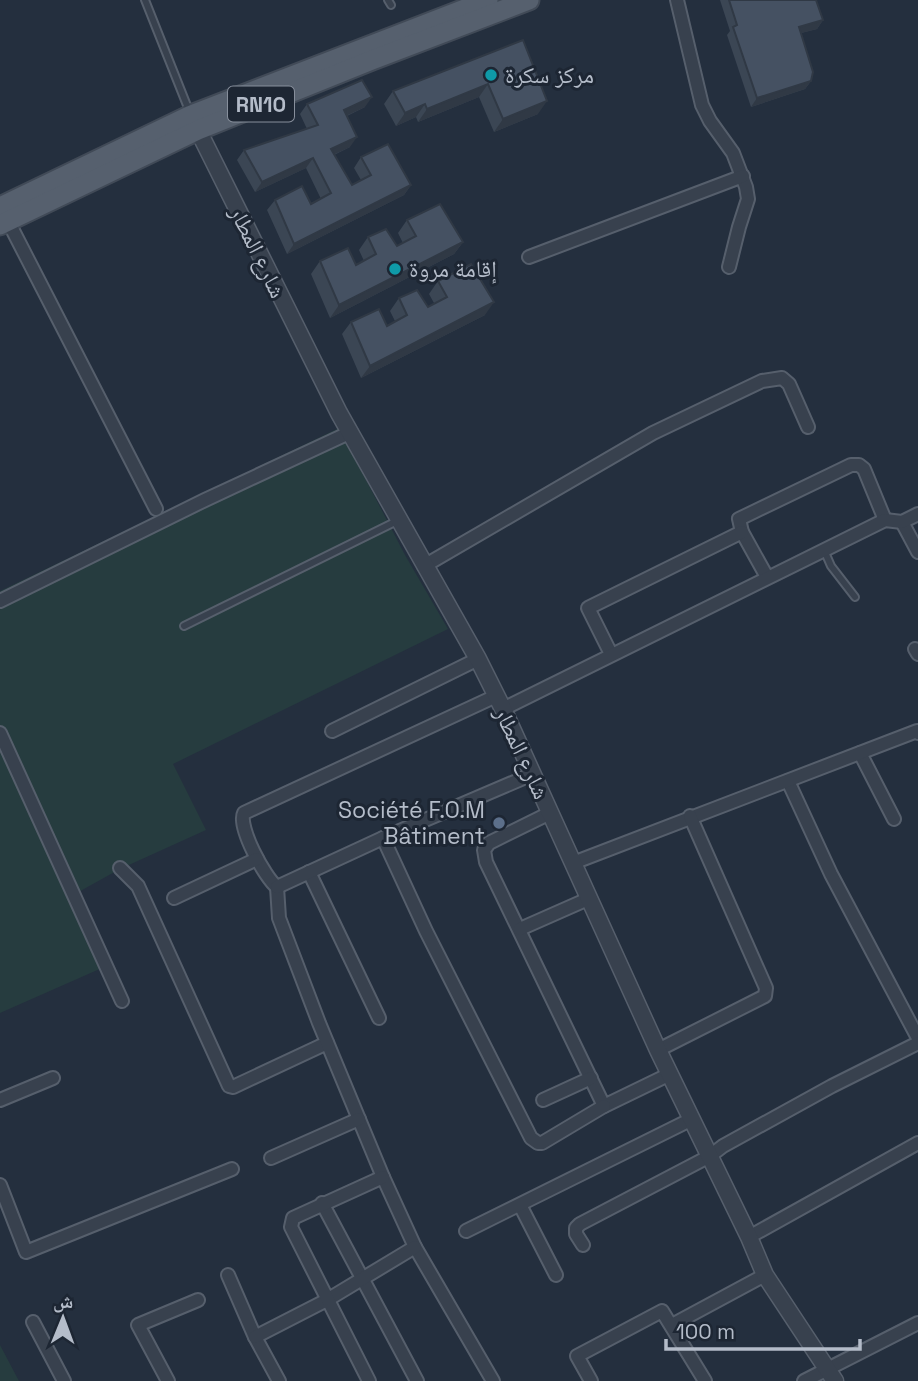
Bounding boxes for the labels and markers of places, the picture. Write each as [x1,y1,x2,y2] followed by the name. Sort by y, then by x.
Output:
[505,60,594,90] place label: مركز سكرة
[483,67,499,83] marker: مركز سكرة
[409,254,497,284] place label: إقامة مروة
[387,261,403,277] marker: إقامة مروة
[338,795,485,851] place label: Société F.O.M Bâtiment
[491,815,507,831] marker: Société F.O.M Bâtiment

